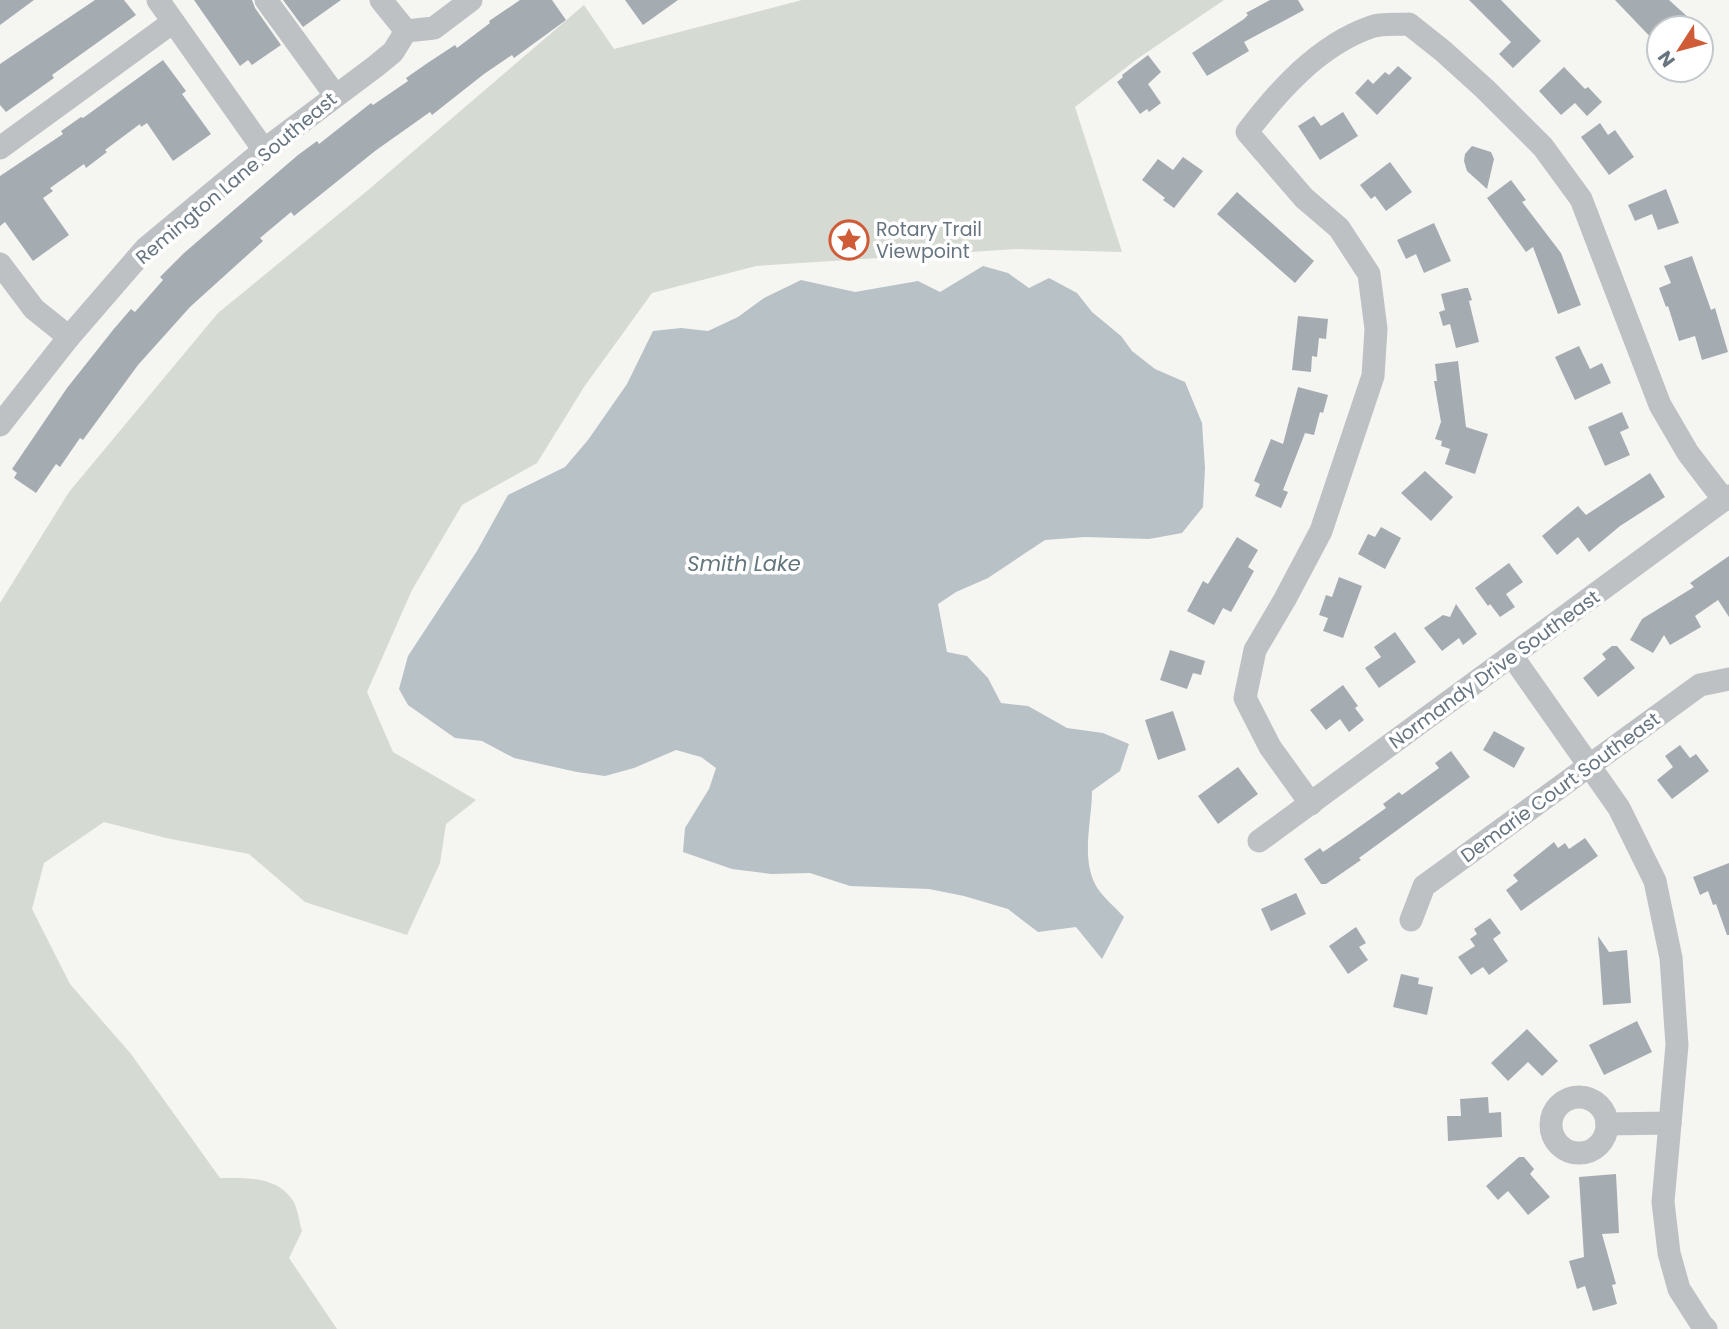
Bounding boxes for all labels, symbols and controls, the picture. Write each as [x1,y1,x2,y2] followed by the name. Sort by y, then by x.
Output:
[1645,14,1715,84] north arrow
[1652,45,1682,72] text: N
[130,86,343,271] street label: Remington Lane Southeast
[876,216,982,265] place label: Rotary Trail Viewpoint
[828,219,870,261] place icon: Rotary Trail Viewpoint
[687,549,801,578] water label: Smith Lake
[1383,584,1605,755] street label: Normandy Drive Southeast
[1455,706,1665,869] street label: Demarie Court Southeast

